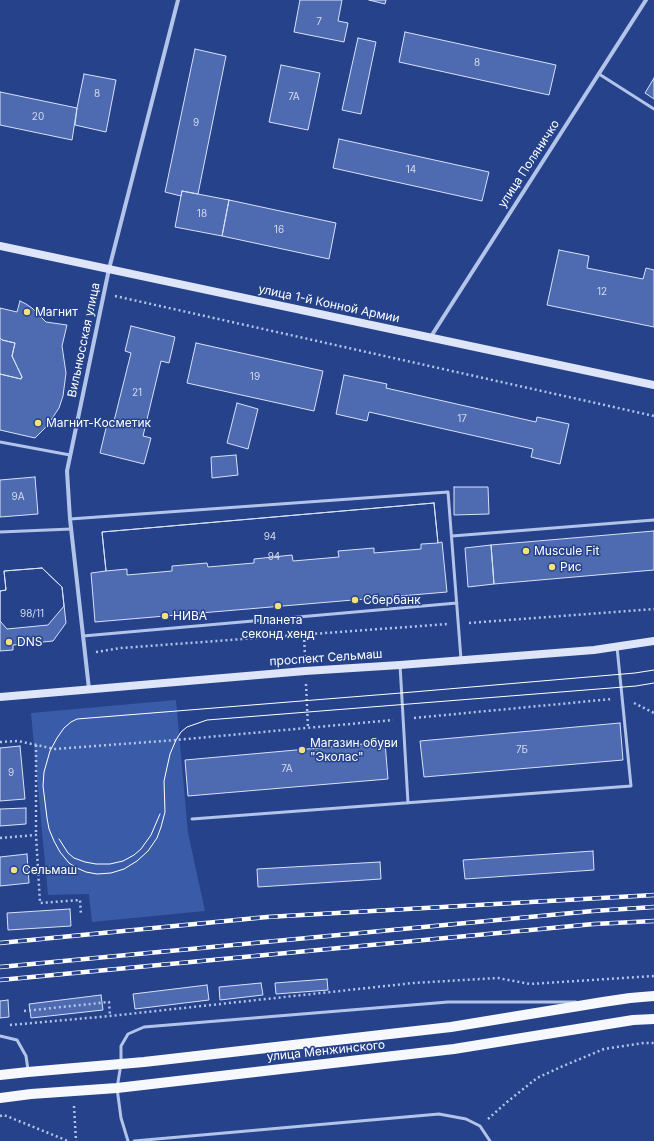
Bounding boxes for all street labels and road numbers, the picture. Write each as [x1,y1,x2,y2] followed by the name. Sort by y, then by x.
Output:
[495,117,563,211] street label: улица Поляничко
[65,281,103,399] street label: Вильнюсская улица
[257,282,401,326] street label: улица 1-й Конной Армии
[269,647,383,669] street label: проспект Сельмаш
[266,1038,386,1064] street label: улица Менжинского

